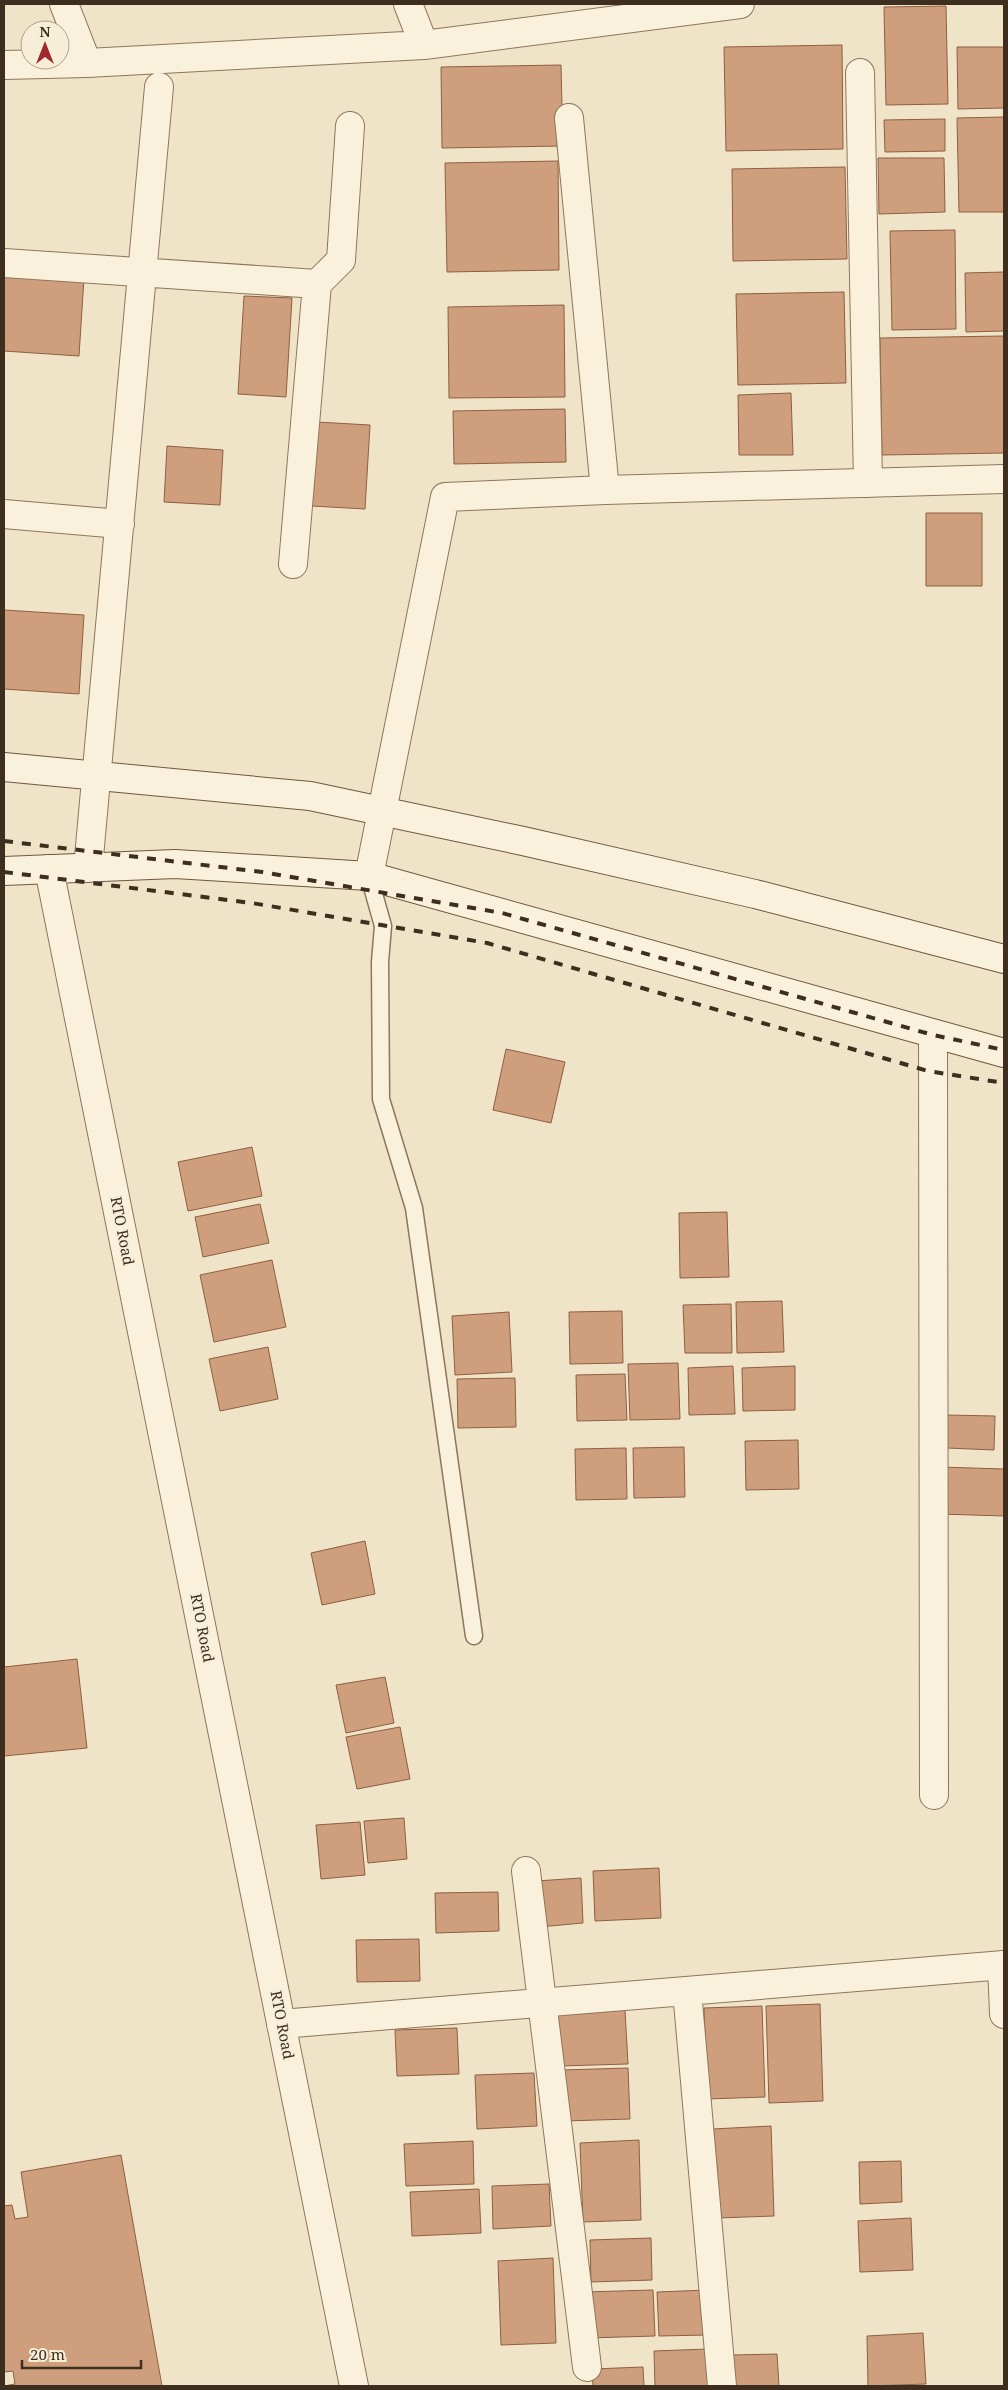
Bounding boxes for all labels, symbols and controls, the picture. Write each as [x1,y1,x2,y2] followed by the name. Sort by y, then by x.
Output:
[20,20,70,70] north arrow
[39,22,51,41] text: N
[107,1195,139,1267] street label: RTO Road
[187,1592,219,1664] street label: RTO Road
[267,1989,299,2061] street label: RTO Road
[22,2338,141,2370] scale bar
[30,2344,65,2364] text: 20 m

